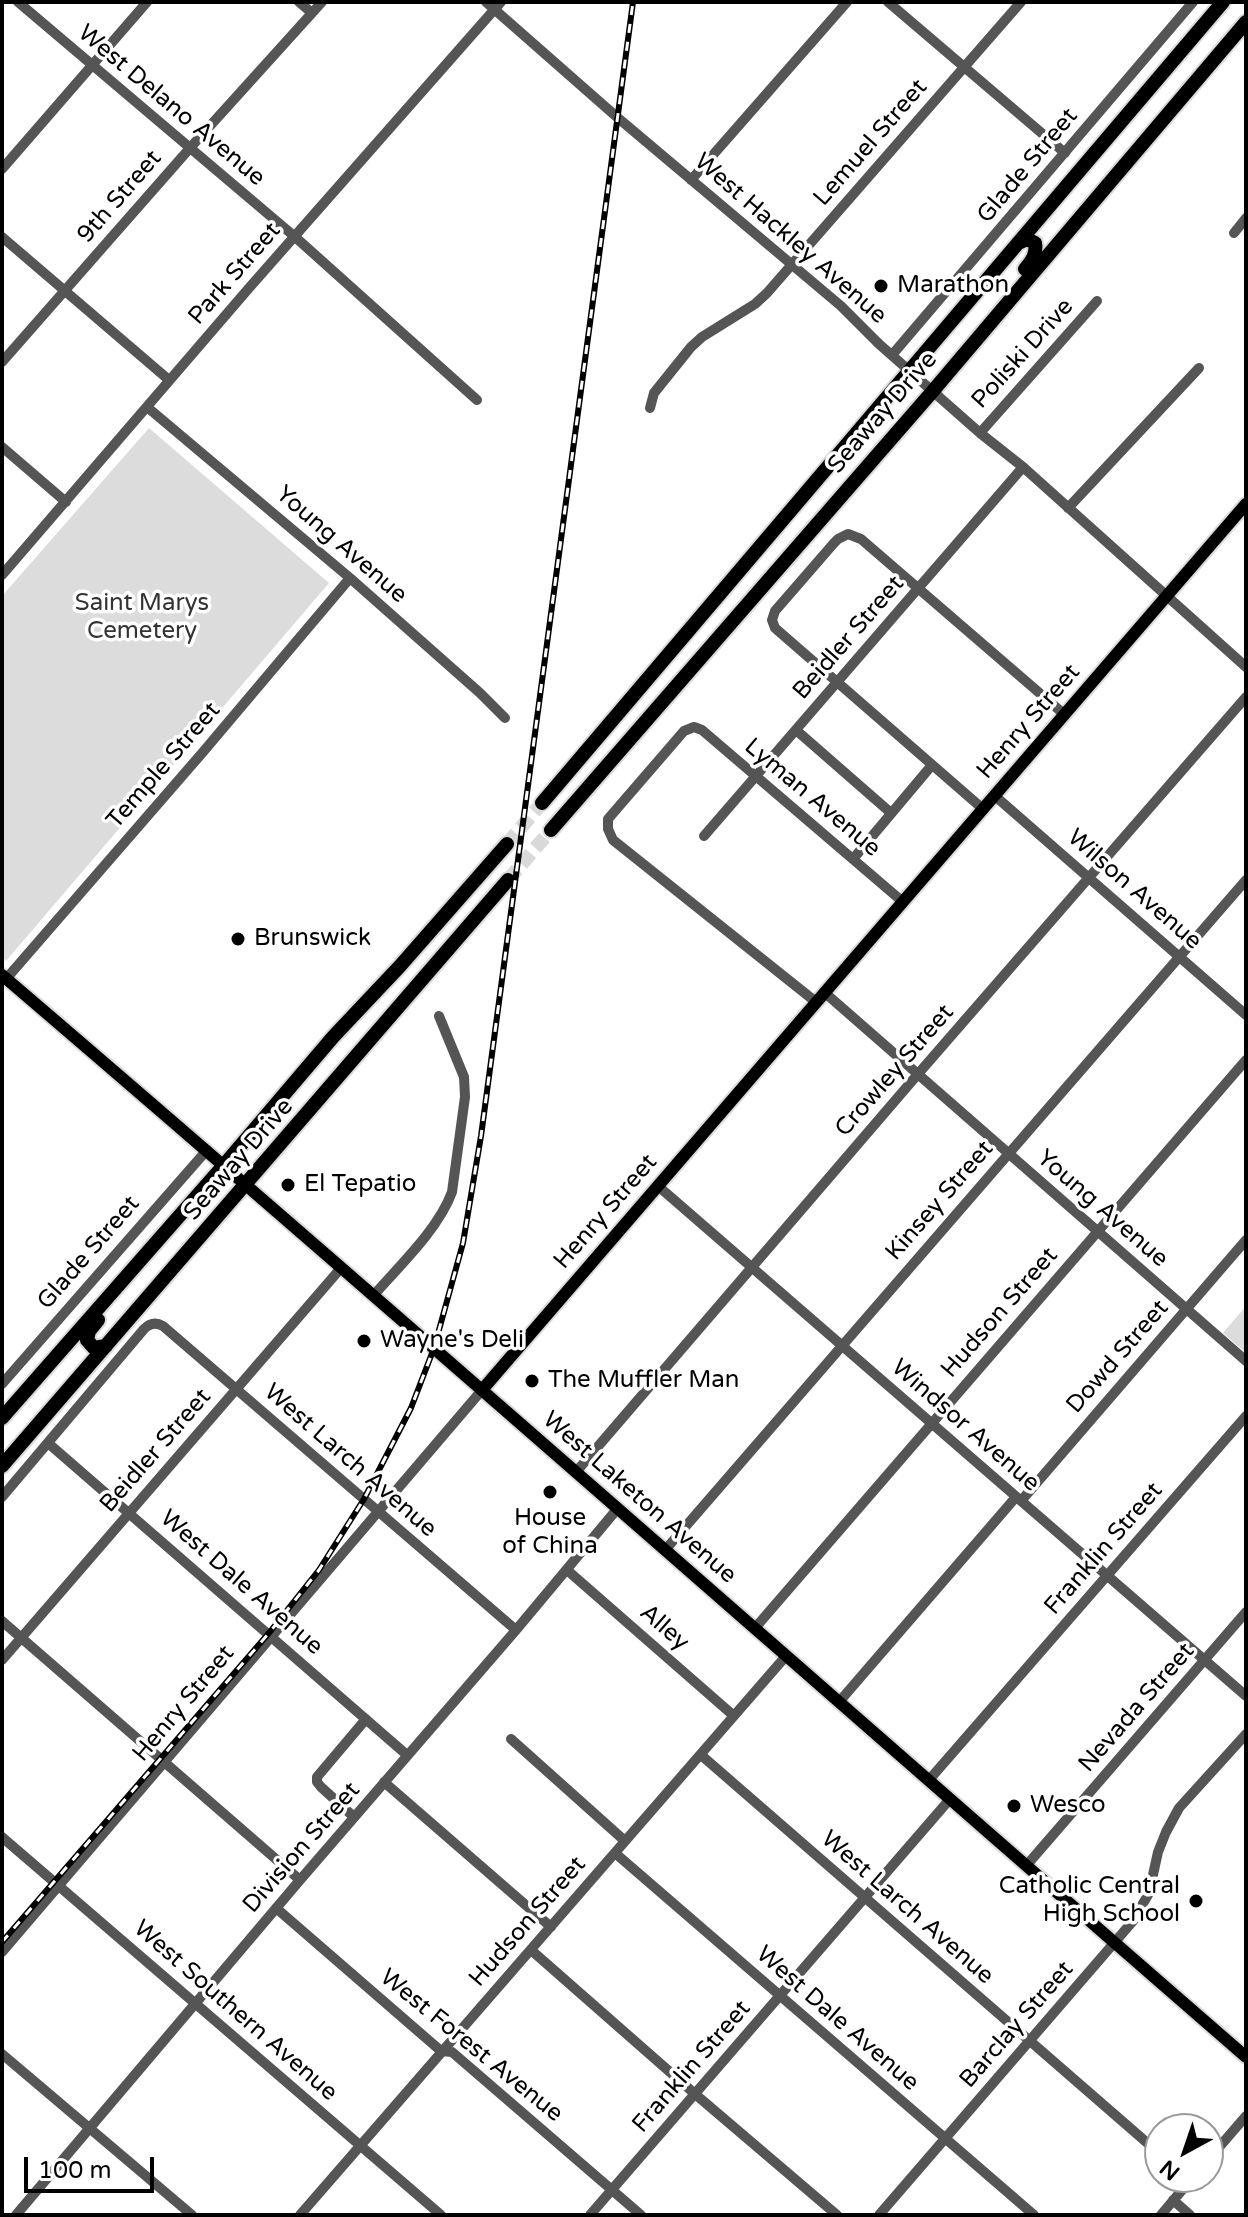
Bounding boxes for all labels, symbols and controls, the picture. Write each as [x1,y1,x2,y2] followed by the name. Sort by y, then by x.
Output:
[72,19,270,193] street label: West Delano Avenue
[808,74,934,212] street label: Lemuel Street
[972,103,1084,229] street label: Glade Street
[72,145,168,249] street label: 9th Street
[688,148,892,330] street label: West Hackley Avenue
[183,217,287,331] street label: Park Street
[897,272,1009,300] place label: Marathon
[872,277,890,295] marker: Marathon
[966,293,1080,415] street label: Poliski Drive
[822,346,944,480] street label: Seaway Drive
[269,480,413,610] street label: Young Avenue
[787,570,911,706] street label: Beidler Street
[75,590,209,646] park label: Saint Marys Cemetery
[971,659,1087,785] street label: Henry Street
[101,697,227,835] street label: Temple Street
[738,733,886,863] street label: Lyman Avenue
[1061,824,1207,956] street label: Wilson Avenue
[254,925,371,953] place label: Brunswick
[229,930,247,948] marker: Brunswick
[830,999,960,1143] street label: Crowley Street
[178,1093,300,1227] street label: Seaway Drive
[880,1135,1000,1267] street label: Kinsey Street
[1030,1144,1174,1274] street label: Young Avenue
[548,1149,664,1275] street label: Henry Street
[304,1171,416,1199] place label: El Tepatio
[279,1176,297,1194] marker: El Tepatio
[32,1190,146,1316] street label: Glade Street
[936,1242,1064,1384] street label: Hudson Street
[1061,1294,1175,1420] street label: Dowd Street
[380,1327,524,1355] place label: Wayne's Deli
[355,1332,373,1350] marker: Wayne's Deli
[885,1354,1045,1498] street label: Windsor Avenue
[548,1367,739,1395] place label: The Muffler Man
[523,1372,541,1390] marker: The Muffler Man
[258,1378,442,1544] street label: West Larch Avenue
[94,1383,218,1519] street label: Beidler Street
[536,1406,742,1590] street label: West Laketon Avenue
[1039,1477,1169,1621] street label: Franklin Street
[541,1483,559,1501] marker: House of China
[154,1504,328,1662] street label: West Dale Avenue
[502,1505,598,1561] place label: House of China
[633,1599,695,1657] street label: Alley
[1073,1637,1201,1779] street label: Nevada Street
[127,1640,241,1768] street label: Henry Street
[237,1777,367,1919] street label: Division Street
[1030,1792,1106,1820] place label: Wesco
[1005,1797,1023,1815] marker: Wesco
[815,1825,999,1991] street label: West Larch Avenue
[464,1851,592,1993] street label: Hudson Street
[999,1873,1180,1929] place label: Catholic Central High School
[1187,1892,1205,1910] marker: Catholic Central High School
[127,1915,343,2107] street label: West Southern Avenue
[750,1940,924,2098] street label: West Dale Avenue
[954,1956,1080,2094] street label: Barclay Street
[374,1963,568,2129] street label: West Forest Avenue
[627,1995,757,2139] street label: Franklin Street
[1144,2113,1224,2193] north arrow
[28,2141,158,2191] scale bar
[1155,2154,1185,2185] text: N
[38,2156,112,2185] text: 100 m

